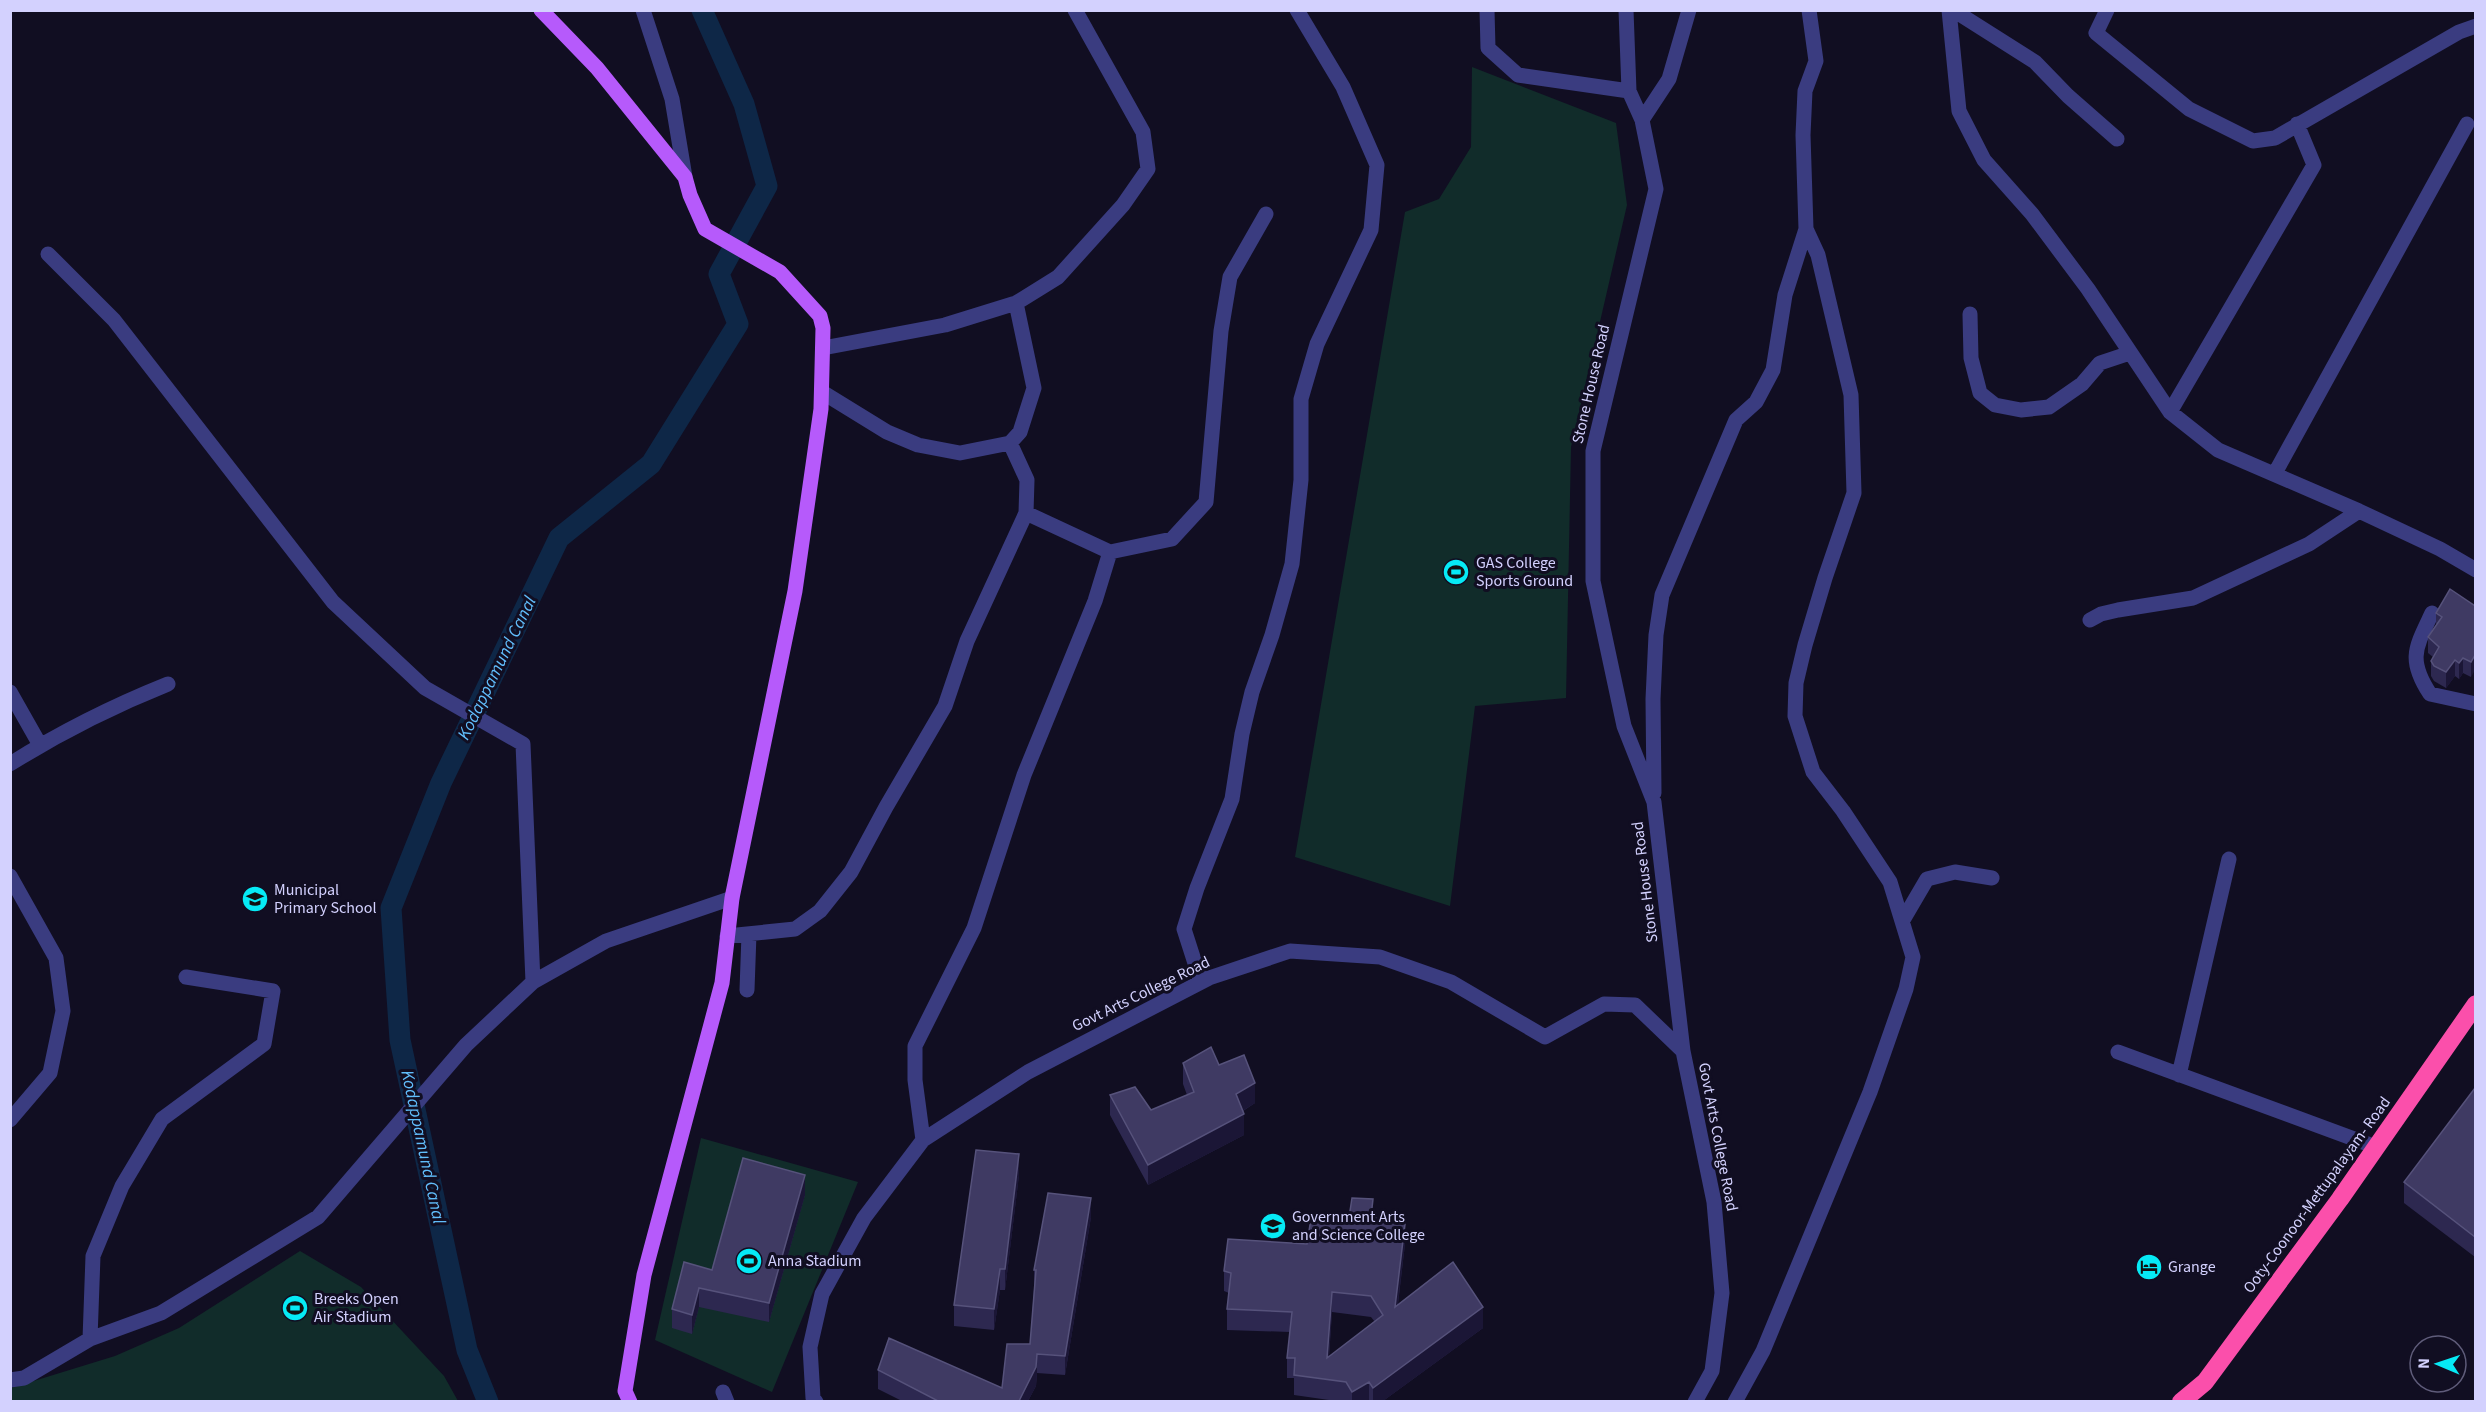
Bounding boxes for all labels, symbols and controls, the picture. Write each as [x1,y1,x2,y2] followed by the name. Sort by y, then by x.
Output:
[1567,322,1615,446] street label: Stone House Road
[1476,552,1573,592] place label: GAS College Sports Ground
[1441,557,1471,587] sports icon: GAS College Sports Ground
[451,592,543,744] water label: Kodappamund Canal
[1627,820,1663,944] street label: Stone House Road
[274,879,376,919] place label: Municipal Primary School
[240,884,270,914] school or university icon: Municipal Primary School
[1068,951,1214,1037] street label: Govt Arts College Road
[1693,1061,1743,1213] street label: Govt Arts College Road
[394,1068,452,1227] water label: Kodappamund Canal
[2238,1092,2396,1298] street label: Ooty-Coonoor-Mettupalayam- Road
[1292,1206,1425,1246] place label: Government Arts and Science College
[1258,1211,1288,1241] school or university icon: Government Arts and Science College
[734,1246,764,1276] sports icon: Anna Stadium
[768,1250,862,1272] place label: Anna Stadium
[2134,1252,2164,1282] hotel icon: Grange
[2168,1256,2216,1278] place label: Grange
[314,1288,399,1328] place label: Breeks Open Air Stadium
[280,1293,310,1323] sports icon: Breeks Open Air Stadium
[2408,1334,2468,1394] north arrow
[2413,1358,2435,1369] text: N

